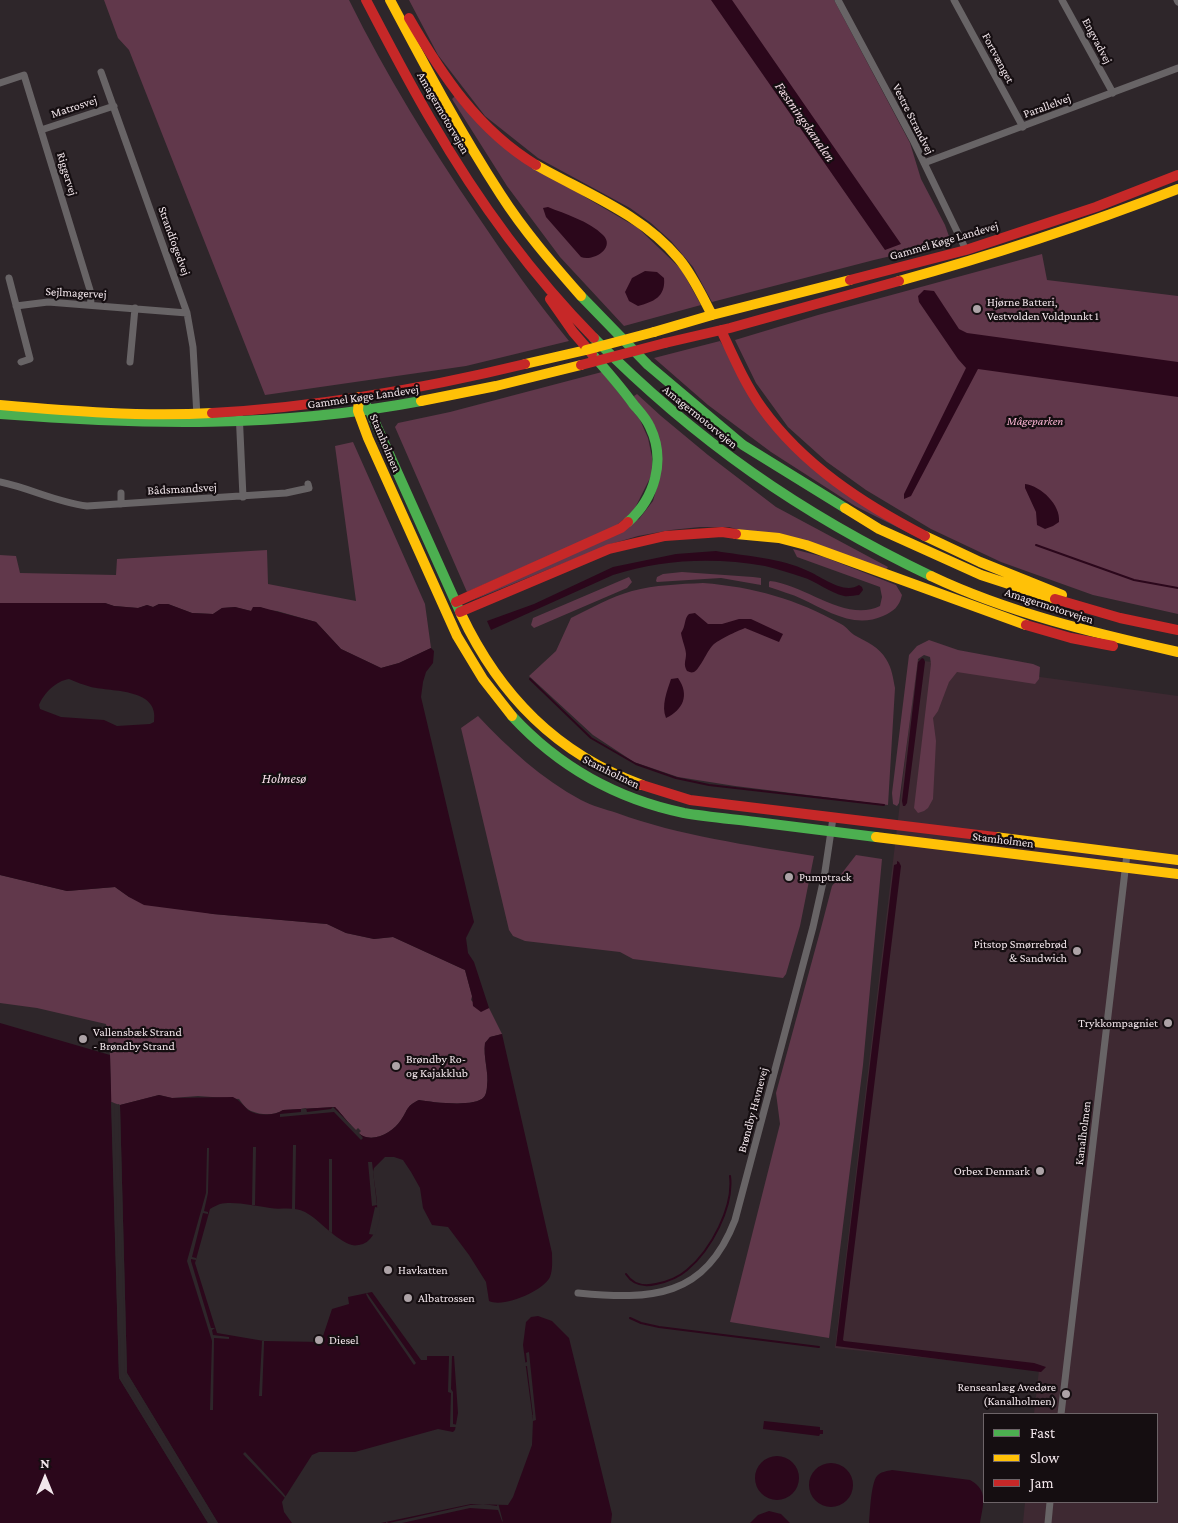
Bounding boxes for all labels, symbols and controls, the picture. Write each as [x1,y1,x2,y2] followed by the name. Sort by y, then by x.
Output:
[1079,16,1115,66] street label: Engvadvej
[979,30,1017,86] street label: Fortvænget
[414,69,472,157] street label: Amagermotorvejen
[771,79,839,165] water label: Fæstningskanalen
[889,81,937,157] street label: Vestre Strandvej
[1021,91,1073,121] street label: Parallelvej
[49,93,99,121] street label: Matrosvej
[54,151,80,197] street label: Riggervej
[155,205,193,277] street label: Strandfogedvej
[888,219,1000,263] street label: Gammel Køge Landevej
[45,284,107,302] street label: Sejlmagervej
[987,295,1099,323] place label: Hjørne Batteri, Vestvolden Voldpunkt 1
[971,303,983,315] marker: Hjørne Batteri, Vestvolden Voldpunkt 1
[306,382,420,412] street label: Gammel Køge Landevej
[660,382,740,452] street label: Amagermotorvejen
[366,412,404,474] street label: Stamholmen
[1007,414,1063,428] park label: Mågeparken
[147,480,217,498] street label: Bådsmandsvej
[1003,585,1095,627] street label: Amagermotorvejen
[580,752,642,792] street label: Stamholmen
[262,771,306,787] water label: Holmesø
[972,829,1034,851] street label: Stamholmen
[799,870,852,884] place label: Pumptrack
[783,871,795,883] marker: Pumptrack
[974,937,1067,965] place label: Pitstop Smørrebrød & Sandwich
[1071,945,1083,957] marker: Pitstop Smørrebrød & Sandwich
[1078,1016,1158,1030] place label: Trykkompagniet
[1162,1017,1174,1029] marker: Trykkompagniet
[93,1025,182,1053] place label: Vallensbæk Strand - Brøndby Strand
[77,1033,89,1045] marker: Vallensbæk Strand - Brøndby Strand
[406,1052,468,1080] place label: Brøndby Ro- og Kajakklub
[390,1060,402,1072] marker: Brøndby Ro- og Kajakklub
[735,1066,771,1154] street label: Brøndby Havnevej
[1072,1100,1094,1166] street label: Kanalholmen
[954,1164,1030,1178] place label: Orbex Denmark
[1034,1165,1046,1177] marker: Orbex Denmark
[398,1263,448,1277] place label: Havkatten
[382,1264,394,1276] marker: Havkatten
[418,1291,475,1305] place label: Albatrossen
[402,1292,414,1304] marker: Albatrossen
[329,1333,359,1347] place label: Diesel
[313,1334,325,1346] marker: Diesel
[958,1380,1056,1408] place label: Renseanlæg Avedøre (Kanalholmen)
[1060,1388,1072,1400] marker: Renseanlæg Avedøre (Kanalholmen)
[983,1413,1158,1503] legend
[1030,1425,1055,1441] text: Fast
[1030,1450,1059,1466] text: Slow
[20,1453,70,1503] north arrow
[40,1455,50,1471] text: N
[1030,1475,1053,1491] text: Jam

